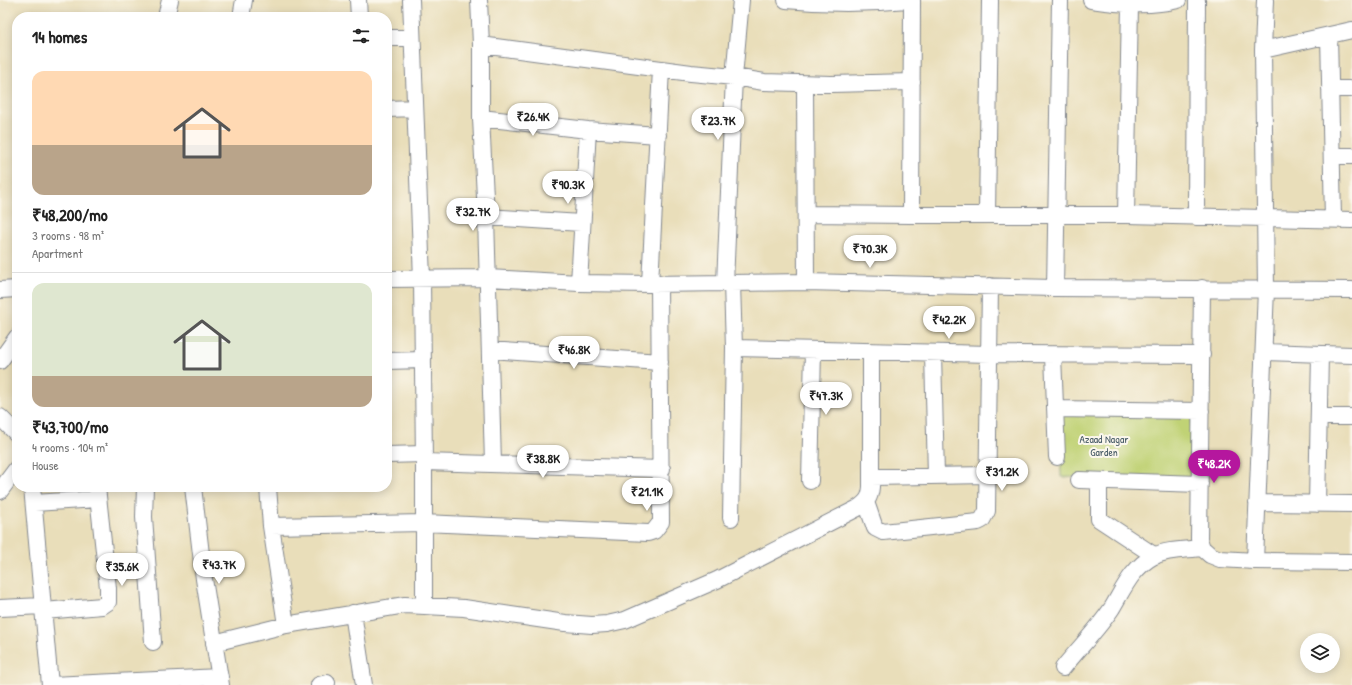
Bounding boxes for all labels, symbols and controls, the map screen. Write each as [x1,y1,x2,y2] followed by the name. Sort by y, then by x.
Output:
[32,25,87,48] text: 14 homes
[350,25,372,47] icon: filters
[166,97,238,169] icon: home
[500,103,566,137] pin: ₹26.4K
[516,107,550,125] text: ₹26.4K
[685,107,751,141] pin: ₹23.7K
[700,111,736,129] text: ₹23.7K
[535,171,601,205] pin: ₹90.3K
[551,175,585,193] text: ₹90.3K
[440,198,506,232] pin: ₹32.7K
[455,202,491,220] text: ₹32.7K
[32,203,108,226] text: ₹48,200/mo
[32,226,104,244] text: 3 rooms · 98 m²
[837,235,903,269] pin: ₹70.3K
[852,239,888,257] text: ₹70.3K
[32,244,83,262] text: Apartment
[916,306,982,340] pin: ₹42.2K
[166,309,238,381] icon: home
[932,310,966,328] text: ₹42.2K
[541,336,607,370] pin: ₹46.8K
[558,340,590,358] text: ₹46.8K
[793,382,859,416] pin: ₹47.3K
[809,386,843,404] text: ₹47.3K
[32,415,108,438] text: ₹43,700/mo
[1079,432,1129,459] park label: Azaad Nagar Garden
[32,438,108,456] text: 4 rooms · 104 m²
[510,445,576,479] pin: ₹38.8K
[526,449,560,467] text: ₹38.8K
[1181,450,1247,484] pin: ₹48.2K
[1197,454,1231,472] text: ₹48.2K
[32,456,59,474] text: House
[969,458,1035,492] pin: ₹31.2K
[985,462,1019,480] text: ₹31.2K
[614,478,680,512] pin: ₹21.1K
[631,482,663,500] text: ₹21.1K
[186,551,252,585] pin: ₹43.7K
[89,553,155,587] pin: ₹35.6K
[202,555,236,573] text: ₹43.7K
[105,557,139,575] text: ₹35.6K
[1300,633,1340,673] map controls
[1300,633,1340,673] button: layers

